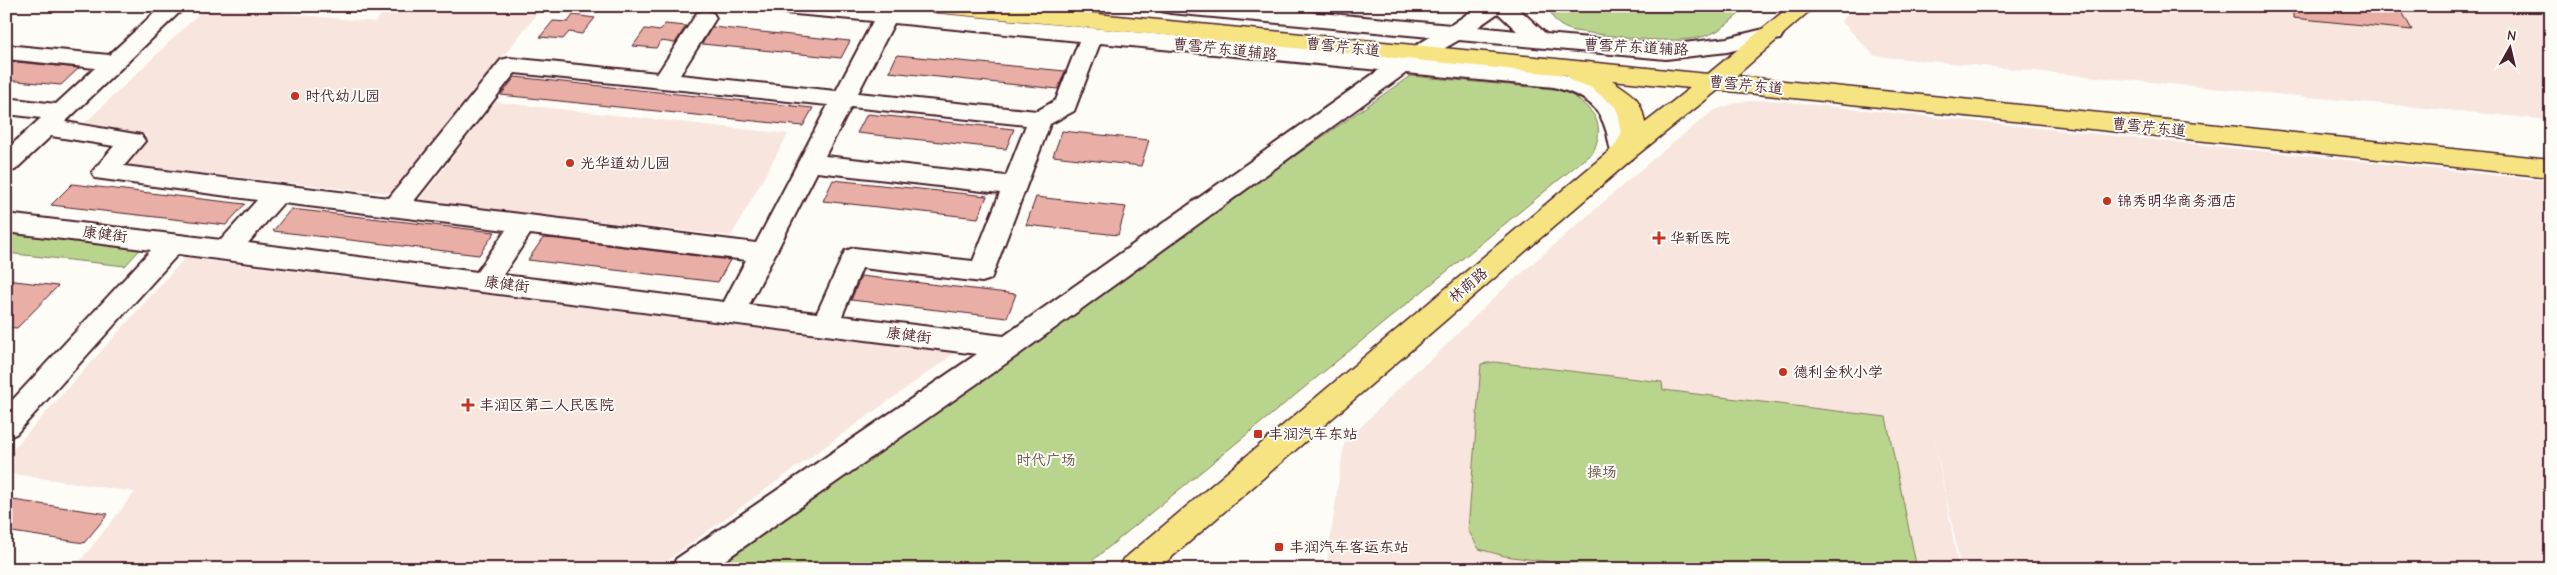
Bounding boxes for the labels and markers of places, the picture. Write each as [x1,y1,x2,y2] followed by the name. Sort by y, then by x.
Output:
[305,87,380,105] place label: 时代幼儿园
[289,90,301,102] marker: 时代幼儿园
[580,154,670,172] place label: 光华道幼儿园
[564,157,576,169] marker: 光华道幼儿园
[2117,192,2237,210] place label: 锦秀明华商务酒店
[2101,195,2113,207] marker: 锦秀明华商务酒店
[1670,229,1730,247] place label: 华新医院
[1652,231,1666,245] marker: 华新医院
[1793,363,1883,381] place label: 德利金秋小学
[1777,366,1789,378] marker: 德利金秋小学
[479,396,614,414] place label: 丰润区第二人民医院
[461,398,475,412] marker: 丰润区第二人民医院
[1268,425,1358,443] place label: 丰润汽车东站
[1252,428,1264,440] marker: 丰润汽车东站
[1289,538,1409,556] place label: 丰润汽车客运东站
[1273,541,1285,553] marker: 丰润汽车客运东站

